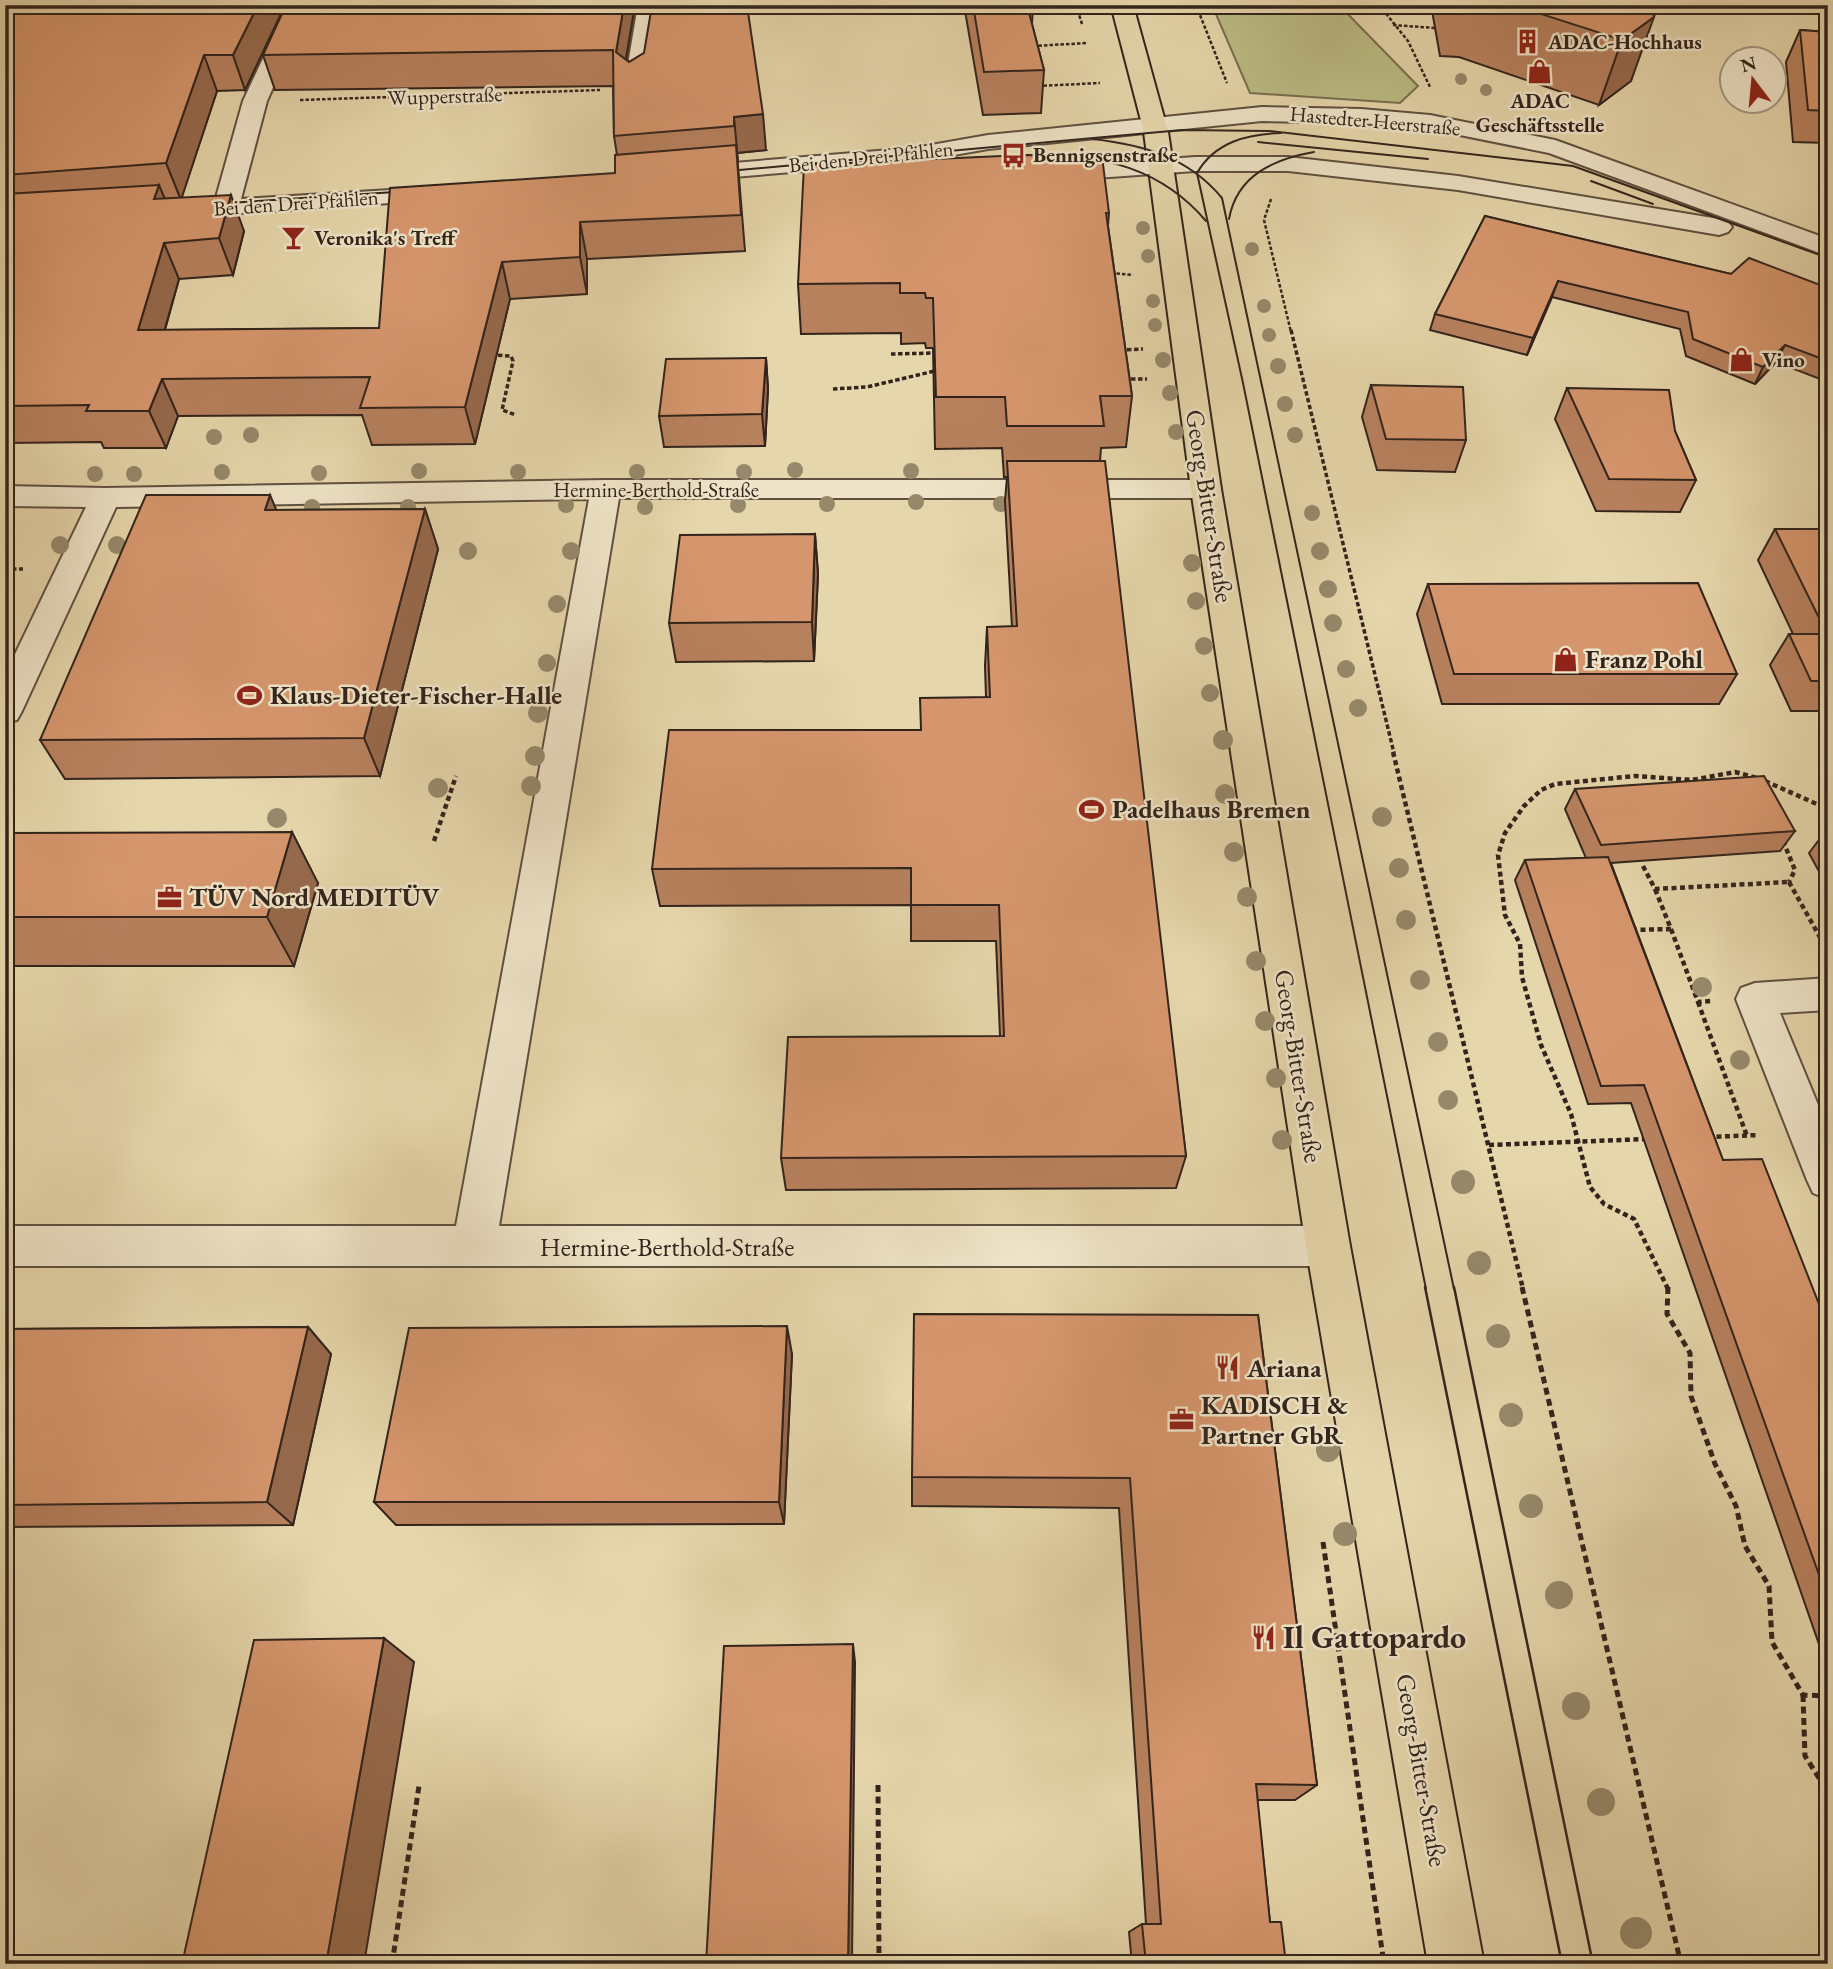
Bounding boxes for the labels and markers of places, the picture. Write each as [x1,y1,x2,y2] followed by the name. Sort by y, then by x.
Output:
[1514,28,1542,56] building icon: ADAC-Hochhaus
[1547,28,1702,55] place label: ADAC-Hochhaus
[1526,58,1554,86] shop icon: ADAC Geschäftsstelle
[1476,87,1604,138] place label: ADAC Geschäftsstelle
[999,141,1027,169] bus stop icon: Bennigsenstraße
[1033,141,1178,168] place label: Bennigsenstraße
[280,224,308,252] bar icon: Veronika's Treff
[314,224,458,251] place label: Veronika's Treff
[1728,346,1756,374] shop icon: Vino
[1762,346,1805,373] place label: Vino
[1585,642,1703,676] place label: Franz Pohl
[1551,645,1579,673] shop icon: Franz Pohl
[270,678,562,712] place label: Klaus-Dieter-Fischer-Halle
[236,681,264,709] sports icon: Klaus-Dieter-Fischer-Halle
[1112,792,1311,826] place label: Padelhaus Bremen
[1078,795,1106,823] sports icon: Padelhaus Bremen
[189,880,440,914] place label: TÜV Nord MEDITÜV
[155,883,183,911] office icon: TÜV Nord MEDITÜV
[1246,1351,1322,1385] place label: Ariana
[1213,1354,1241,1382] restaurant icon: Ariana
[1201,1388,1348,1452] place label: KADISCH & Partner GbR
[1167,1406,1195,1434] office icon: KADISCH & Partner GbR
[1283,1616,1466,1658] place label: Il Gattopardo
[1249,1623,1277,1651] restaurant icon: Il Gattopardo

